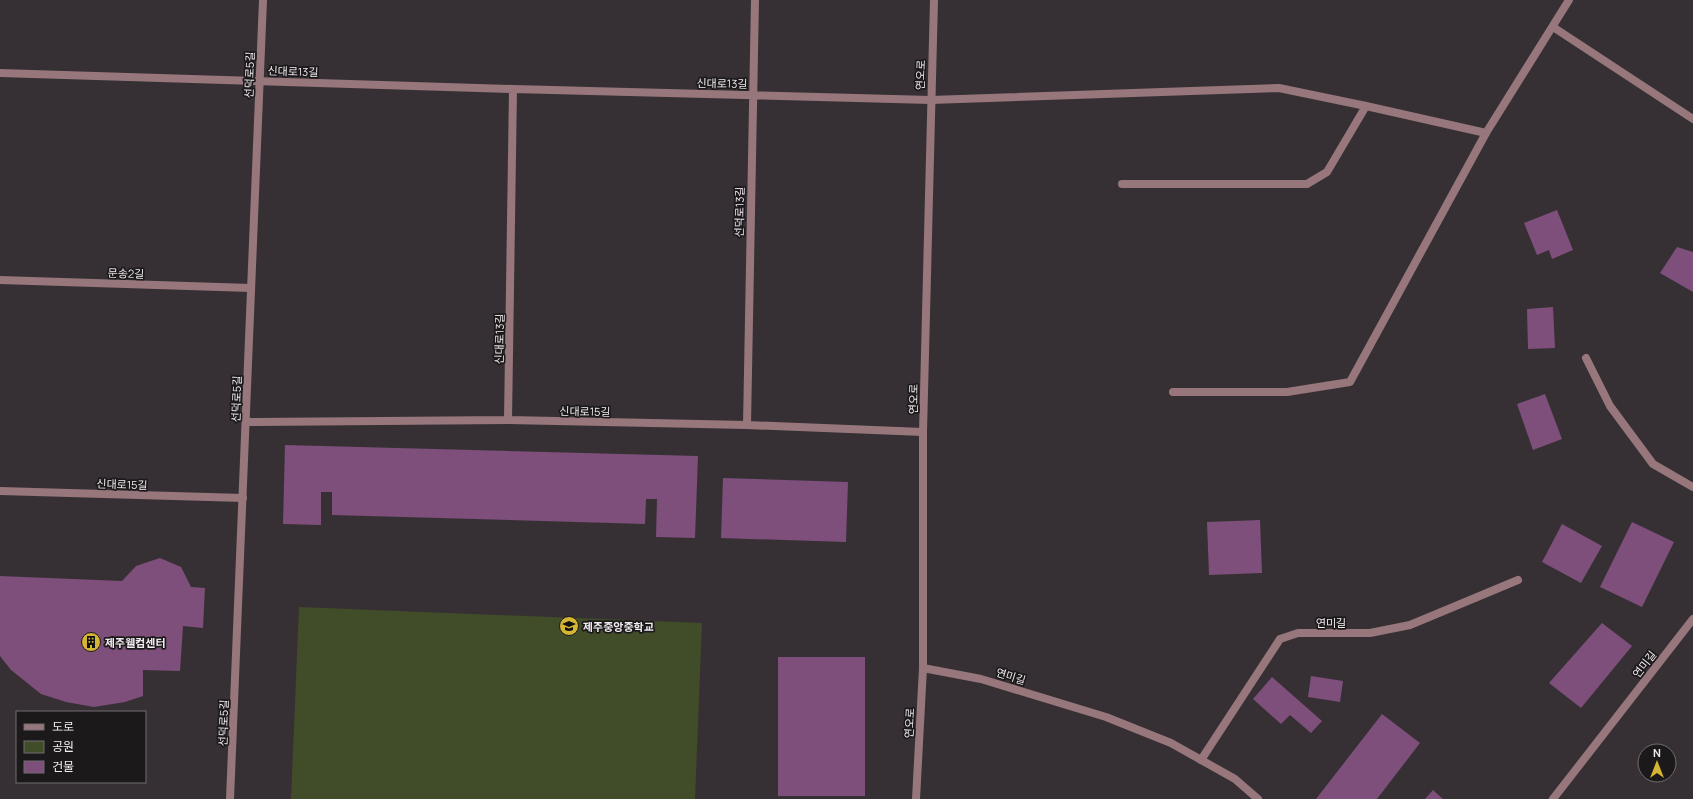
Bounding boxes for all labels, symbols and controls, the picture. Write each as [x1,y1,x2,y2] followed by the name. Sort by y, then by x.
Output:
[241,51,257,99] street label: 선덕로5길
[912,60,928,90] street label: 연오로
[267,63,319,79] street label: 신대로13길
[696,75,748,91] street label: 신대로13길
[731,186,747,238] street label: 선덕로13길
[107,265,145,281] street label: 문송2길
[491,313,507,365] street label: 신대로13길
[228,375,244,423] street label: 선덕로5길
[905,384,921,414] street label: 연오로
[559,403,611,419] street label: 신대로15길
[96,476,148,492] street label: 신대로15길
[558,615,580,637] school or university icon: 제주중앙중학교
[1316,615,1346,630] street label: 연미길
[583,619,654,634] place label: 제주중앙중학교
[80,631,102,653] building icon: 제주웰컴센터
[105,635,166,650] place label: 제주웰컴센터
[1629,647,1659,681] street label: 연미길
[994,664,1028,688] street label: 연미길
[215,699,231,747] street label: 선덕로5길
[901,707,917,739] street label: 연오로
[16,711,146,783] legend
[52,718,74,735] text: 도로
[52,738,74,755] text: 공원
[1637,743,1677,783] north arrow
[1653,745,1661,760] text: N
[52,758,74,775] text: 건물

